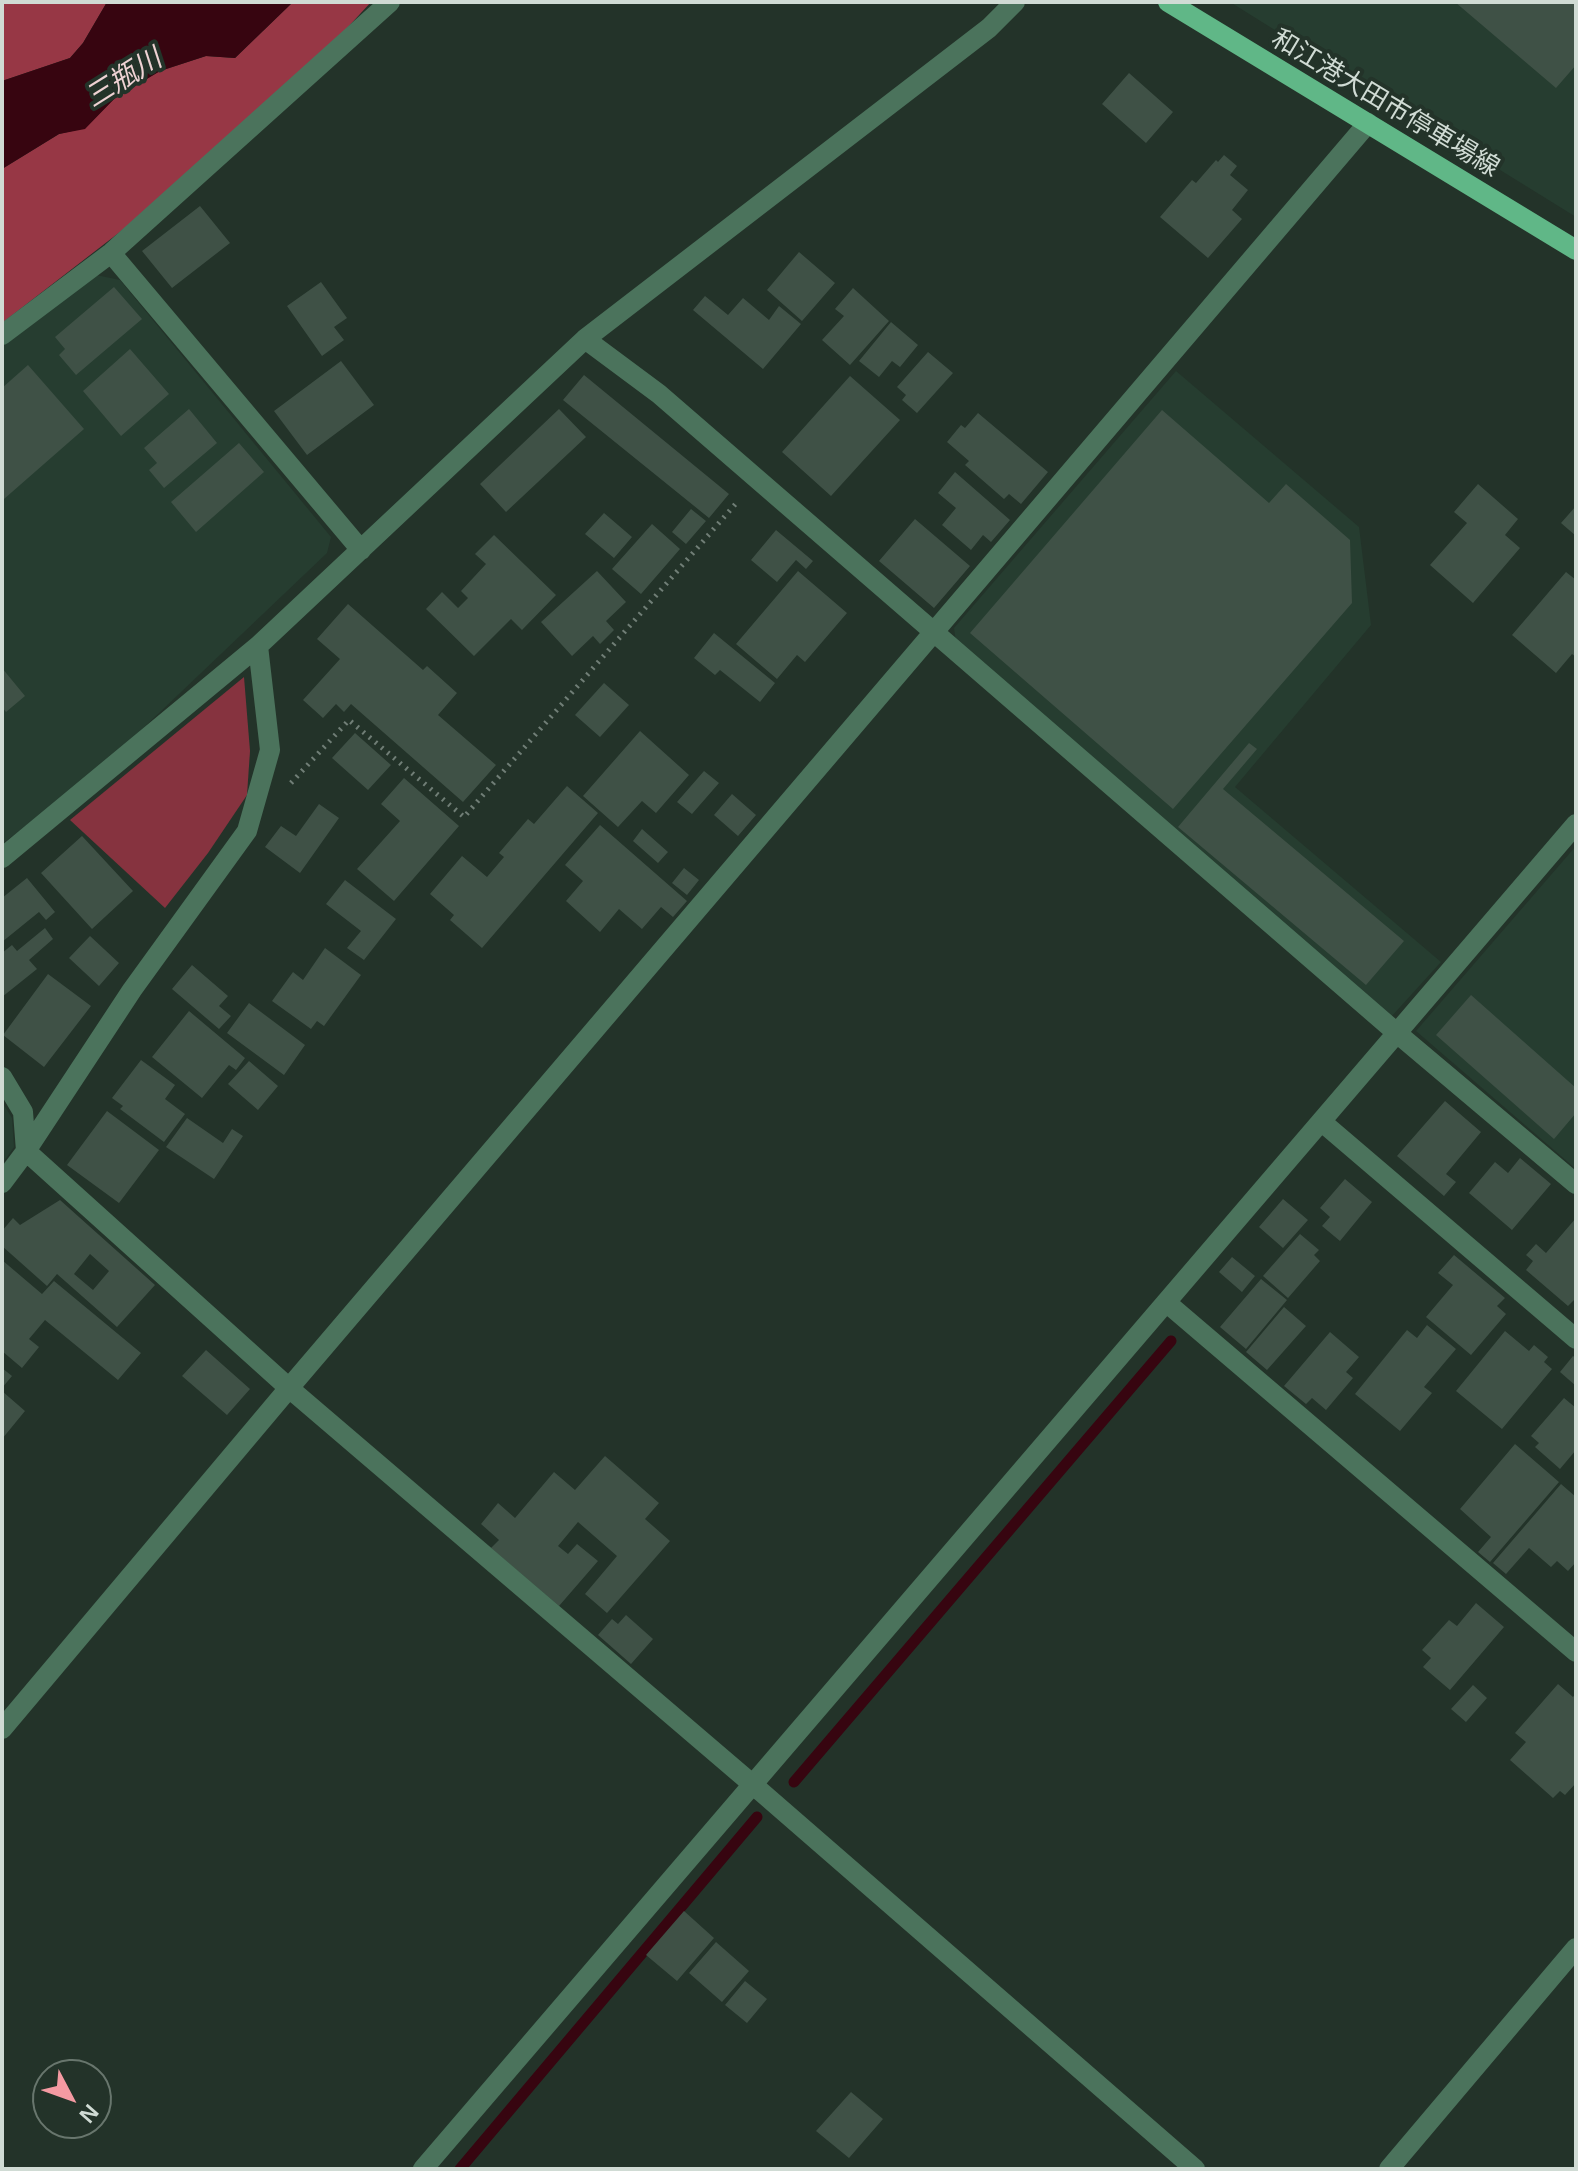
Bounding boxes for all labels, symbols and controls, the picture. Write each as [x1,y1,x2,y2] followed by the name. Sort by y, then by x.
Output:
[1266,24,1504,184] street label: 和江港大田市停車場線
[79,42,169,116] water label: 三瓶川
[32,2059,112,2139] north arrow
[74,2100,104,2128] text: N

